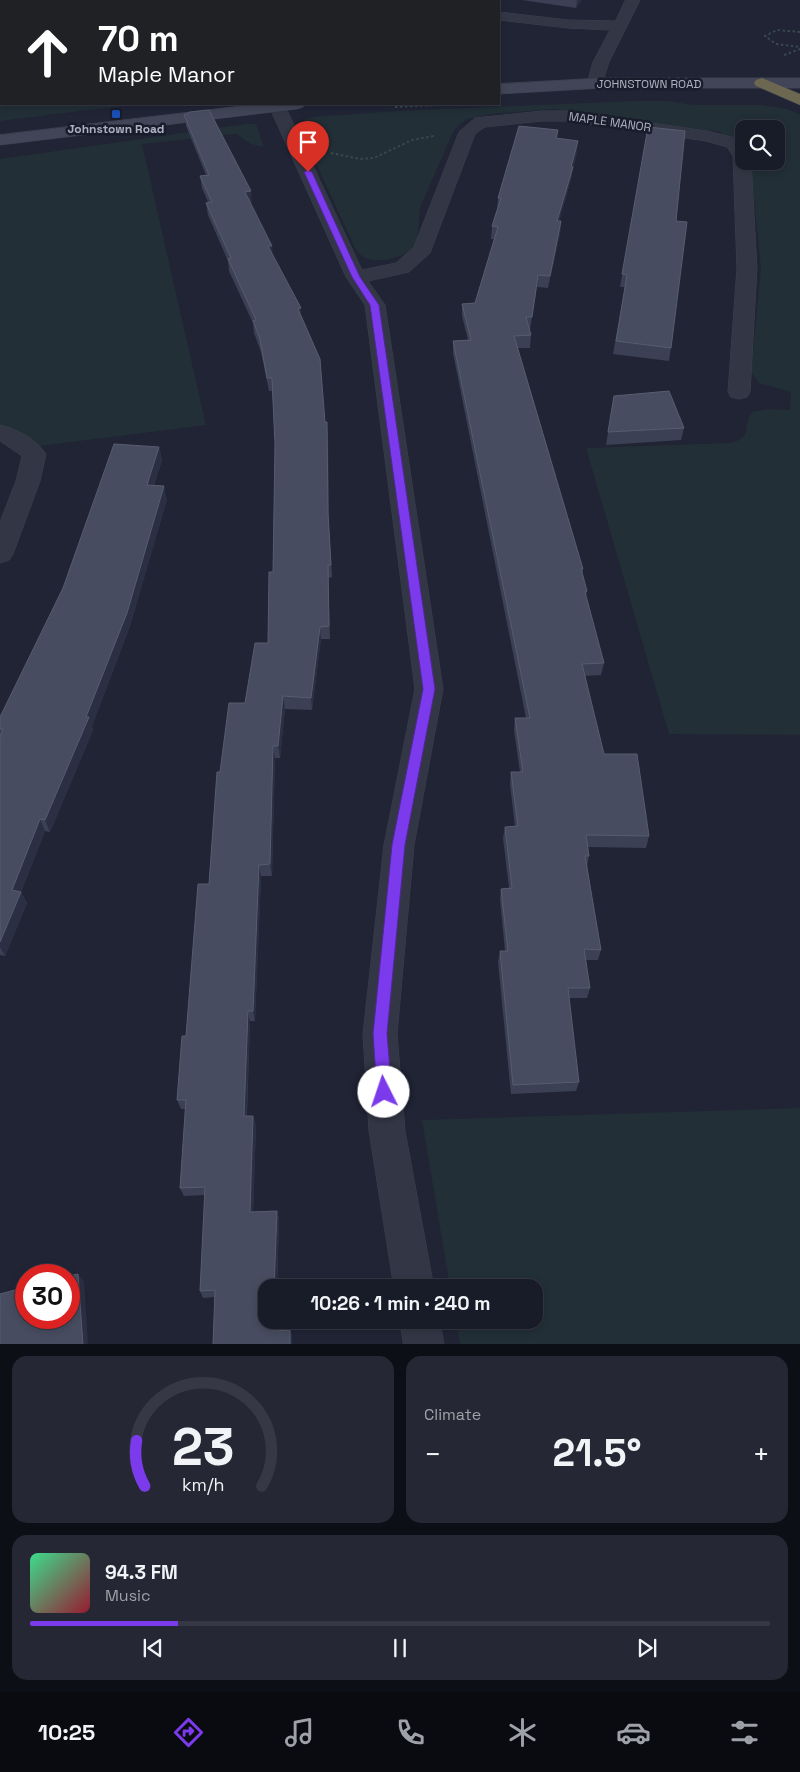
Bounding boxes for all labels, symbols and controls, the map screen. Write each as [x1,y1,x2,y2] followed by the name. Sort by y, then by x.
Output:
[98,17,179,61] text: 70 m
[15,20,80,85] icon: ahead
[98,60,235,88] text: Maple Manor
[597,76,702,92] street label: JOHNSTOWN ROAD
[110,108,122,120] marker: Johnstown Road
[568,108,652,136] street label: MAPLE MANOR
[735,120,785,170] map controls
[735,120,785,170] button: search
[68,121,165,137] place label: Johnstown Road
[287,121,329,172] pin
[294,128,322,156] icon: arrive
[357,1065,409,1117] position arrow
[15,1264,80,1329] speed limit sign: 30
[310,1291,491,1316] text: 10:26 · 1 min · 240 m
[424,1404,481,1425] text: Climate
[172,1414,234,1480] text: 23
[553,1429,641,1477] text: 21.5°
[424,1436,441,1472] text: −
[753,1436,770,1472] text: +
[182,1473,224,1496] text: km/h
[105,1560,178,1585] text: 94.3 FM
[105,1585,151,1606] text: Music
[139,1634,167,1662] icon: previous
[386,1634,414,1662] icon: pause
[633,1634,661,1662] icon: next
[171,1715,206,1750] icon: directions
[282,1715,317,1750] icon: music
[393,1715,428,1750] icon: phone
[505,1715,540,1750] icon: climate
[616,1715,651,1750] icon: car
[727,1715,762,1750] icon: filters
[38,1718,95,1746] text: 10:25

